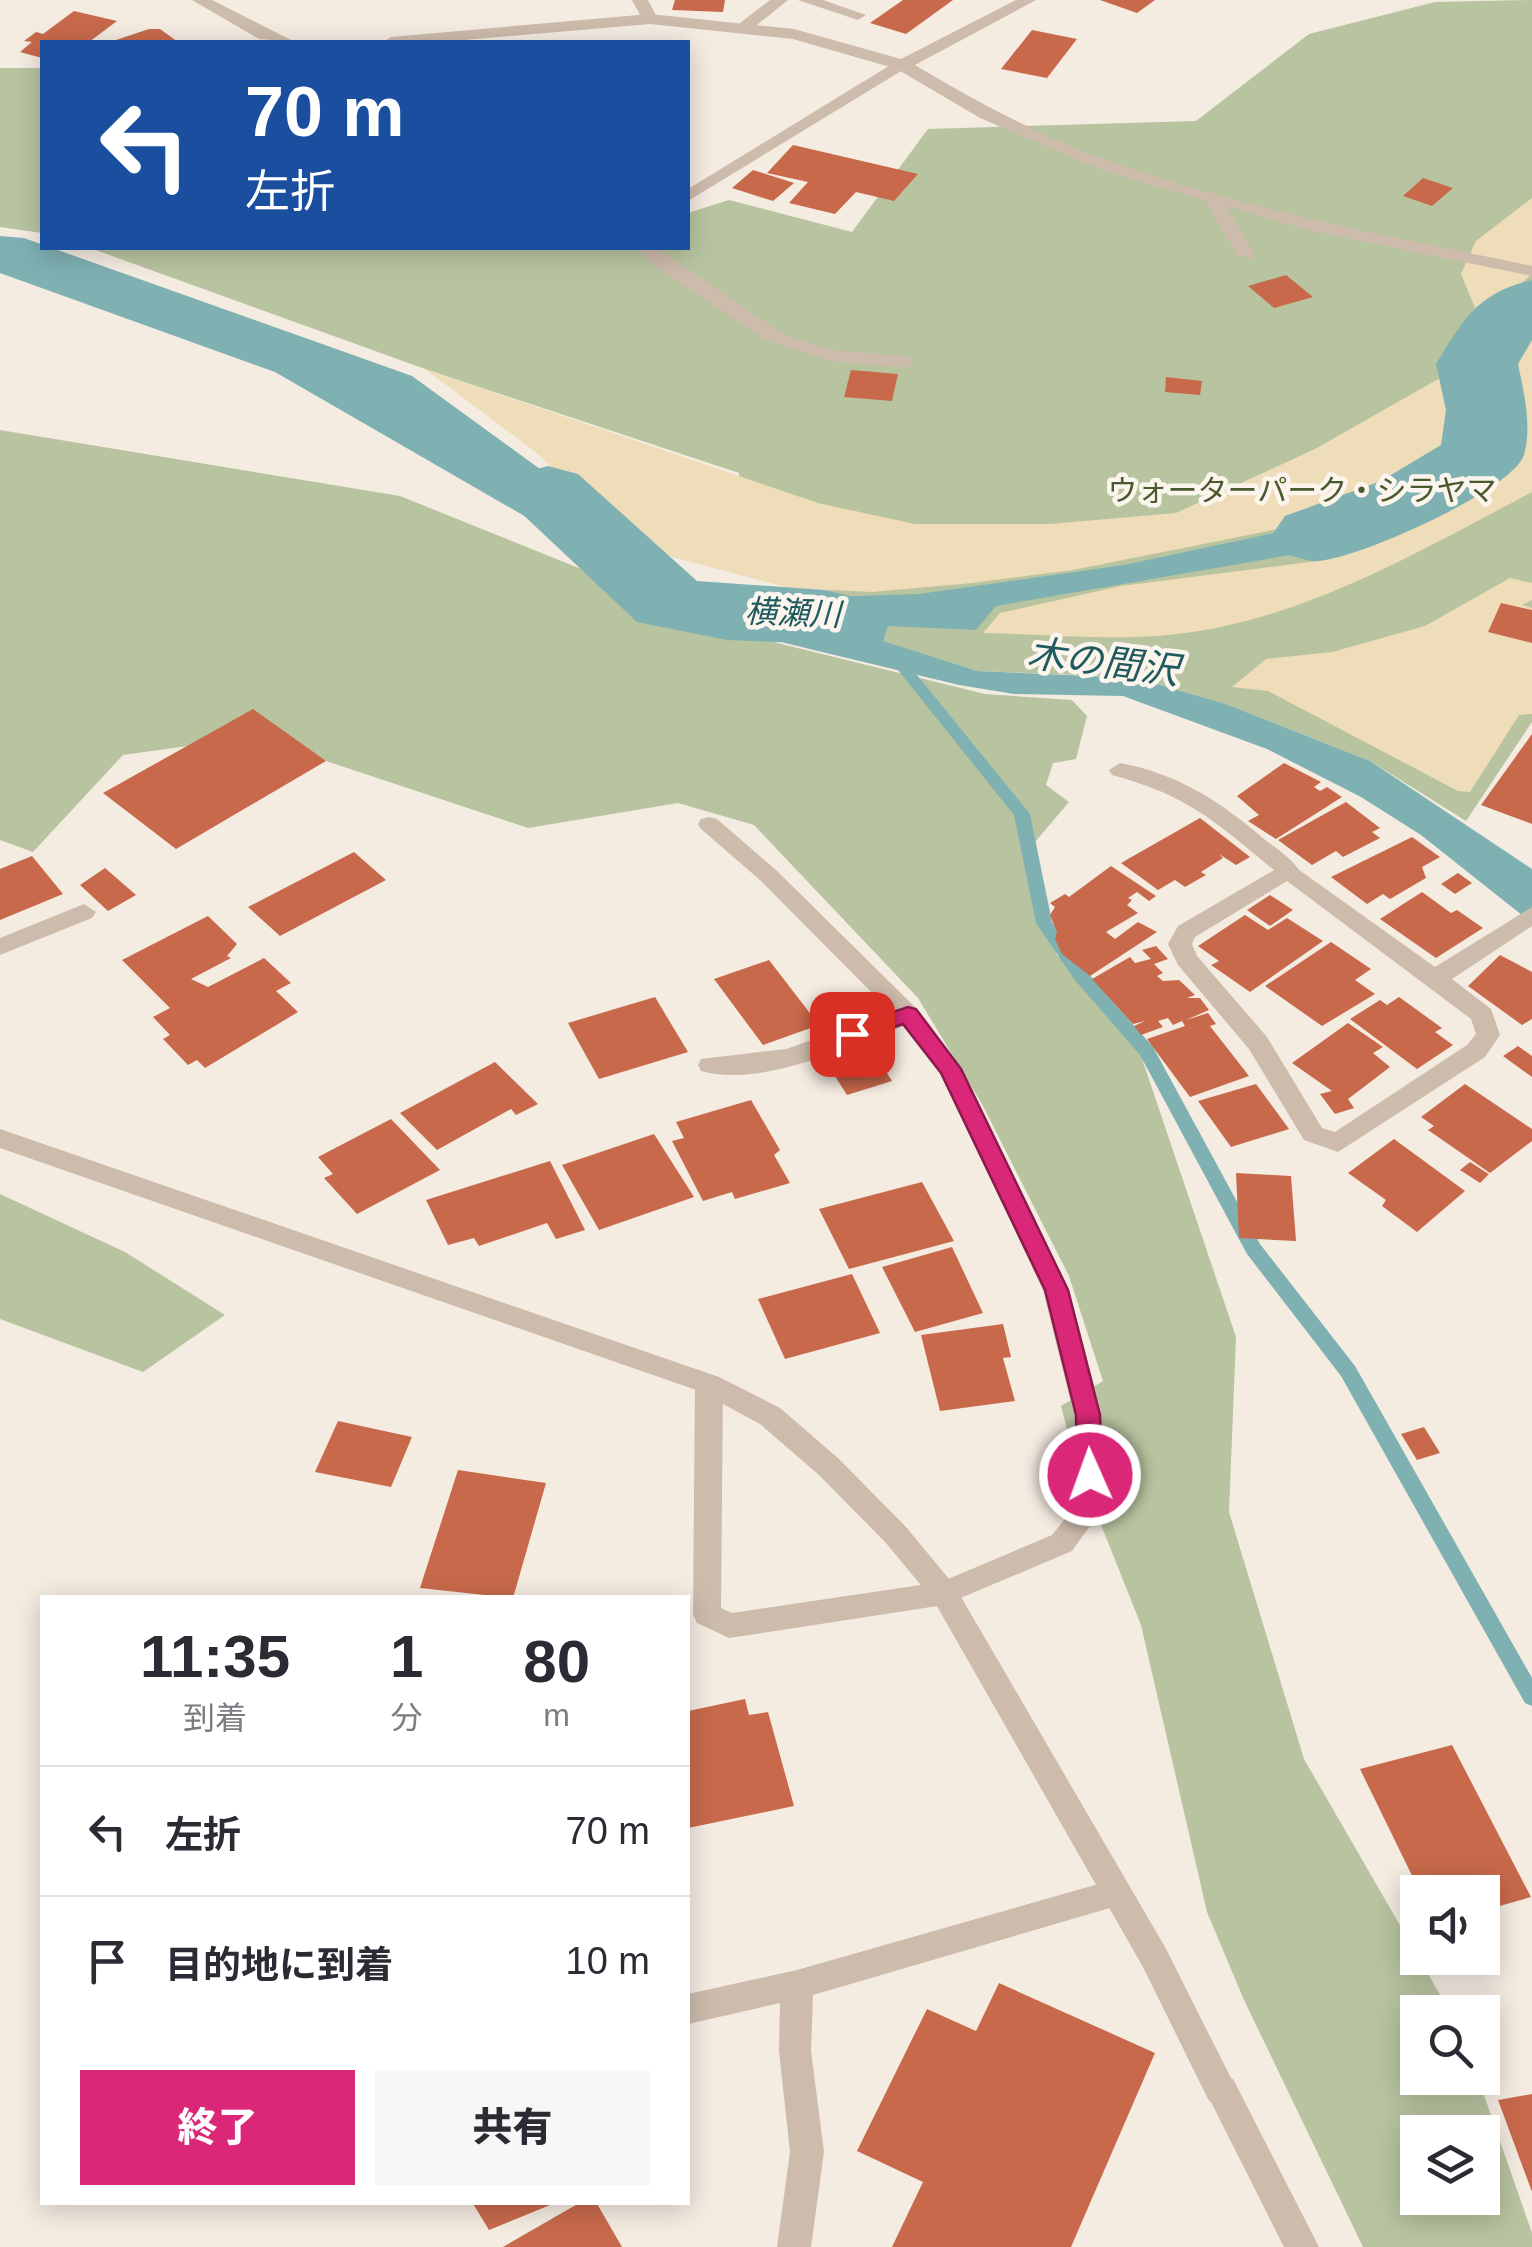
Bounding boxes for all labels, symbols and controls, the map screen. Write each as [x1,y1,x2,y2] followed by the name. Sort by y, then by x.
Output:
[245,73,405,151] text: 70 m
[80,80,210,210] icon: left
[245,166,335,217] text: 左折
[1107,474,1497,507] park label: ウォーターパーク・シラヤマ
[744,593,845,633] water label: 横瀬川
[1025,632,1186,693] water label: 木の間沢
[810,992,895,1077] pin
[825,1007,880,1062] icon: arrive
[1038,1423,1142,1527] position arrow
[140,1623,290,1690] text: 11:35
[390,1623,423,1690] text: 1
[523,1628,590,1695] text: 80
[543,1697,570,1733] text: m
[183,1700,247,1736] text: 到着
[391,1700,423,1736] text: 分
[80,1804,135,1859] icon: left
[566,1810,650,1852] text: 70 m
[165,1814,241,1856] text: 左折
[1400,1875,1500,2215] map controls
[1400,1875,1500,1975] button: sound
[80,1934,135,1989] icon: arrive
[566,1940,650,1982] text: 10 m
[165,1944,393,1986] text: 目的地に到着
[1400,1995,1500,2095] button: search
[80,2070,355,2185] button: 終了
[375,2070,650,2185] button: 共有
[1400,2115,1500,2215] button: layers

